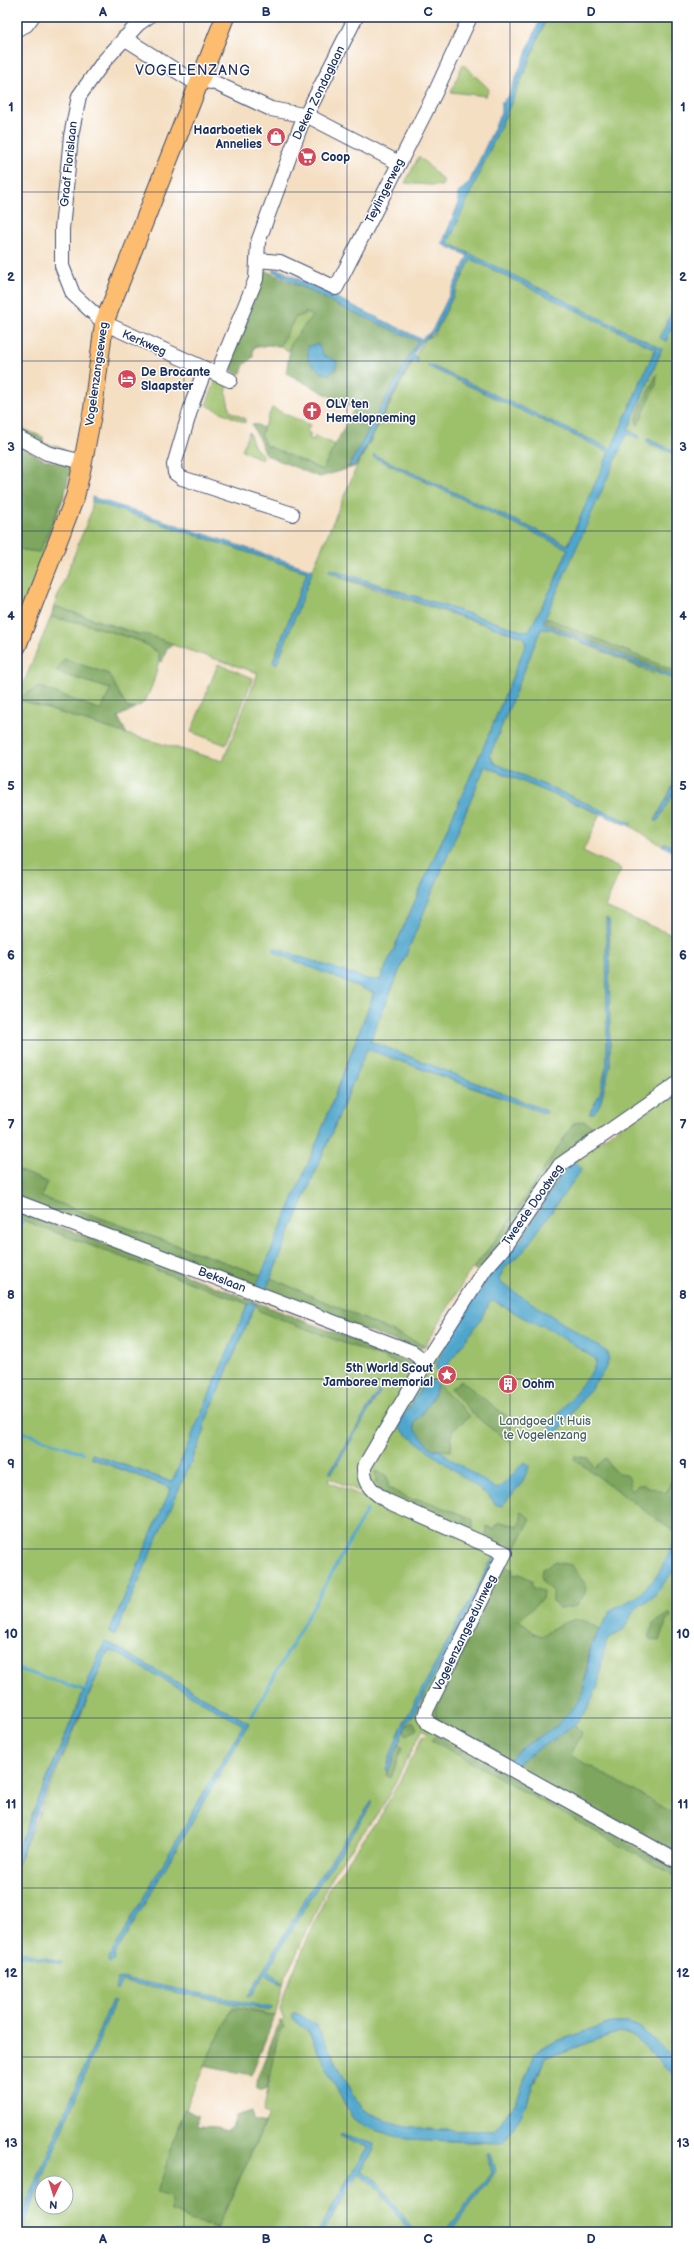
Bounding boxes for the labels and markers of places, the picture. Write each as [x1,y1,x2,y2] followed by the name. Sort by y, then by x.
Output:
[194,123,263,152] place label: Haarboetiek Annelies
[265,126,287,148] shop icon: Haarboetiek Annelies
[296,146,318,168] supermarket icon: Coop
[321,150,350,165] place label: Coop
[141,365,210,394] place label: De Brocante Slaapster
[116,368,138,390] hotel icon: De Brocante Slaapster
[326,397,416,426] place label: OLV ten Hemelopneming
[301,400,323,422] church icon: OLV ten Hemelopneming
[323,1361,433,1390] place label: 5th World Scout Jamboree memorial
[436,1364,458,1386] place icon: 5th World Scout Jamboree memorial
[497,1373,519,1395] building icon: Oohm
[522,1377,554,1392] place label: Oohm

